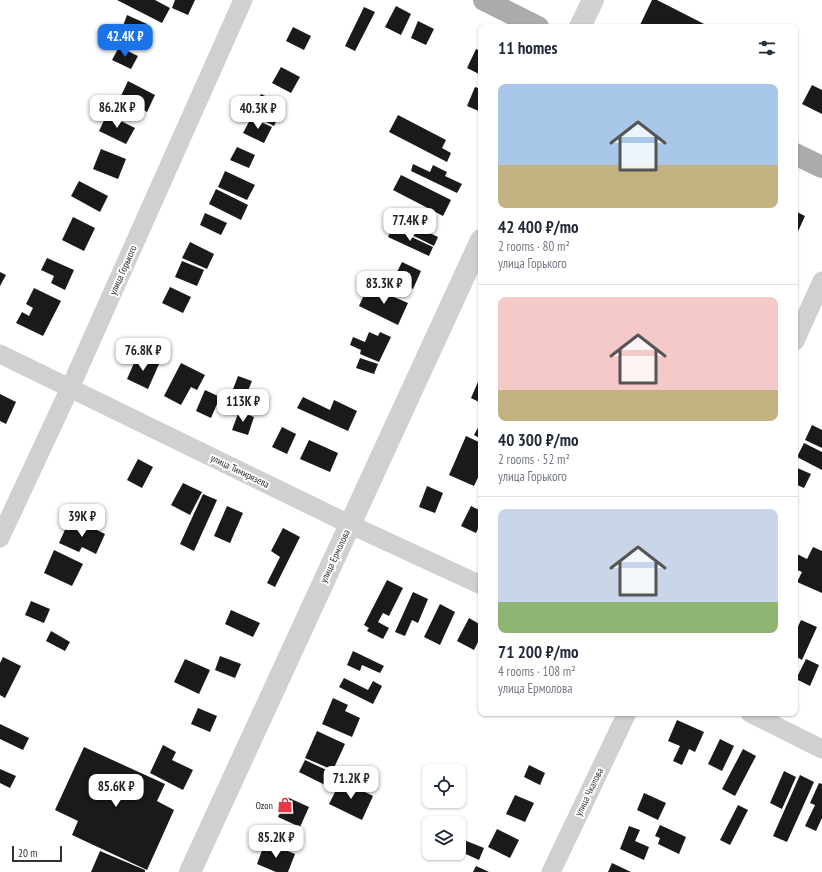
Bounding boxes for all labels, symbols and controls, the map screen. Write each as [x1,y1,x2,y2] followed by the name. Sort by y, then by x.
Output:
[88,24,162,58] pin: 42.4K ₽
[107,28,143,45] text: 42.4K ₽
[498,37,557,59] text: 11 homes
[756,37,778,59] icon: filters
[80,95,154,129] pin: 86.2K ₽
[221,96,295,130] pin: 40.3K ₽
[99,99,135,116] text: 86.2K ₽
[240,100,276,117] text: 40.3K ₽
[602,110,674,182] icon: home
[373,208,447,242] pin: 77.4K ₽
[392,212,428,229] text: 77.4K ₽
[498,216,579,238] text: 42 400 ₽/mo
[498,238,570,255] text: 2 rooms · 80 m²
[106,243,140,297] street label: улица Горького
[498,255,567,272] text: улица Горького
[347,271,421,305] pin: 83.3K ₽
[366,275,402,292] text: 83.3K ₽
[602,323,674,395] icon: home
[106,338,180,372] pin: 76.8K ₽
[125,342,161,359] text: 76.8K ₽
[210,389,276,423] pin: 113K ₽
[226,393,260,410] text: 113K ₽
[498,429,579,451] text: 40 300 ₽/mo
[208,451,272,491] street label: улица Тимирязева
[498,451,570,468] text: 2 rooms · 52 m²
[498,468,567,485] text: улица Горького
[54,504,110,538] pin: 39K ₽
[68,508,96,525] text: 39K ₽
[317,527,353,585] street label: улица Ермолова
[602,535,674,607] icon: home
[498,641,579,663] text: 71 200 ₽/mo
[498,663,576,680] text: 4 rooms · 108 m²
[498,680,572,697] text: улица Ермолова
[422,764,466,860] map controls
[422,764,466,808] button: locate
[314,766,388,800] pin: 71.2K ₽
[572,766,606,818] street label: улица Чкалова
[333,770,369,787] text: 71.2K ₽
[79,774,153,808] pin: 85.6K ₽
[98,778,134,795] text: 85.6K ₽
[276,796,294,814] shop icon: Ozon
[255,799,273,812] place label: Ozon
[422,816,466,860] button: layers
[239,825,313,859] pin: 85.2K ₽
[258,829,294,846] text: 85.2K ₽
[12,844,62,863] scale bar
[18,846,37,860] text: 20 m

